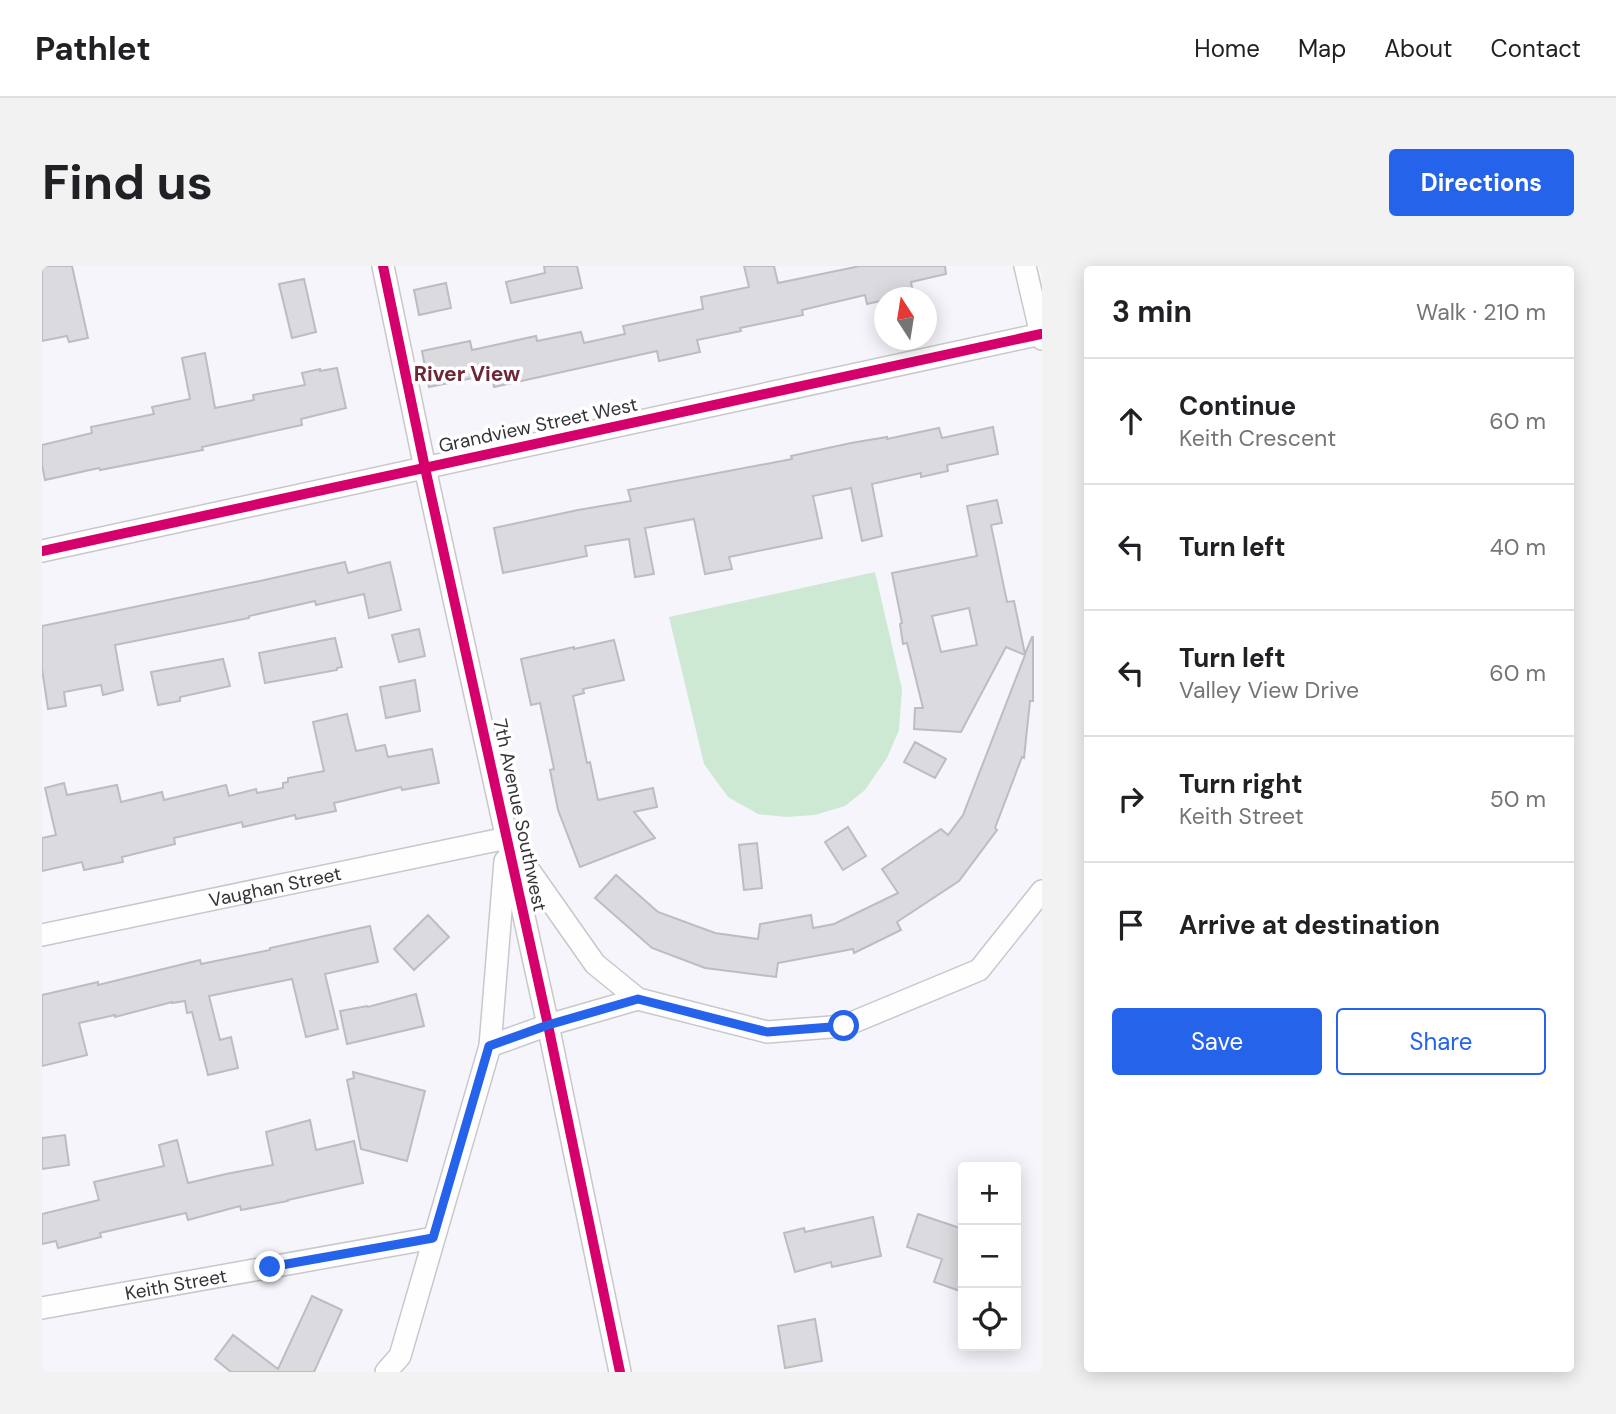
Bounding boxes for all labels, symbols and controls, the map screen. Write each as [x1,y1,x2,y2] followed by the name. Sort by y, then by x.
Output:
[35,27,151,70] text: Pathlet
[1194,33,1260,64] text: Home
[1298,33,1346,64] text: Map
[1384,33,1453,64] text: About
[1491,33,1581,64] text: Contact
[1389,149,1574,216] button: Directions
[42,150,213,214] text: Find us
[874,287,937,350] north arrow
[1112,292,1192,331] text: 3 min
[1416,297,1546,327] text: Walk · 210 m
[414,360,520,388] district label: River View
[1179,389,1296,423] text: Continue
[436,392,640,458] street label: Grandview Street West
[1112,402,1150,440] icon: ahead
[1489,406,1546,436] text: 60 m
[1179,423,1336,453] text: Keith Crescent
[1112,528,1150,566] icon: left
[1179,530,1286,564] text: Turn left
[1490,532,1546,562] text: 40 m
[1179,641,1286,675] text: Turn left
[1112,654,1150,692] icon: left
[1489,658,1546,688] text: 60 m
[1179,675,1359,705] text: Valley View Drive
[487,716,553,914] street label: 7th Avenue Southwest
[1179,767,1303,801] text: Turn right
[1112,780,1150,818] icon: right
[1490,784,1546,814] text: 50 m
[1179,801,1304,831] text: Keith Street
[207,860,343,912] street label: Vaughan Street
[1112,906,1150,944] icon: arrive
[1179,908,1440,942] text: Arrive at destination
[1112,1008,1322,1075] button: Save
[1336,1008,1546,1075] button: Share
[828,1010,859,1041] route start
[958,1162,1021,1351] map controls
[958,1162,1021,1225] button: +
[958,1225,1021,1288] button: −
[254,1251,285,1282] route end
[123,1263,229,1305] street label: Keith Street
[958,1288,1021,1351] button: locate

